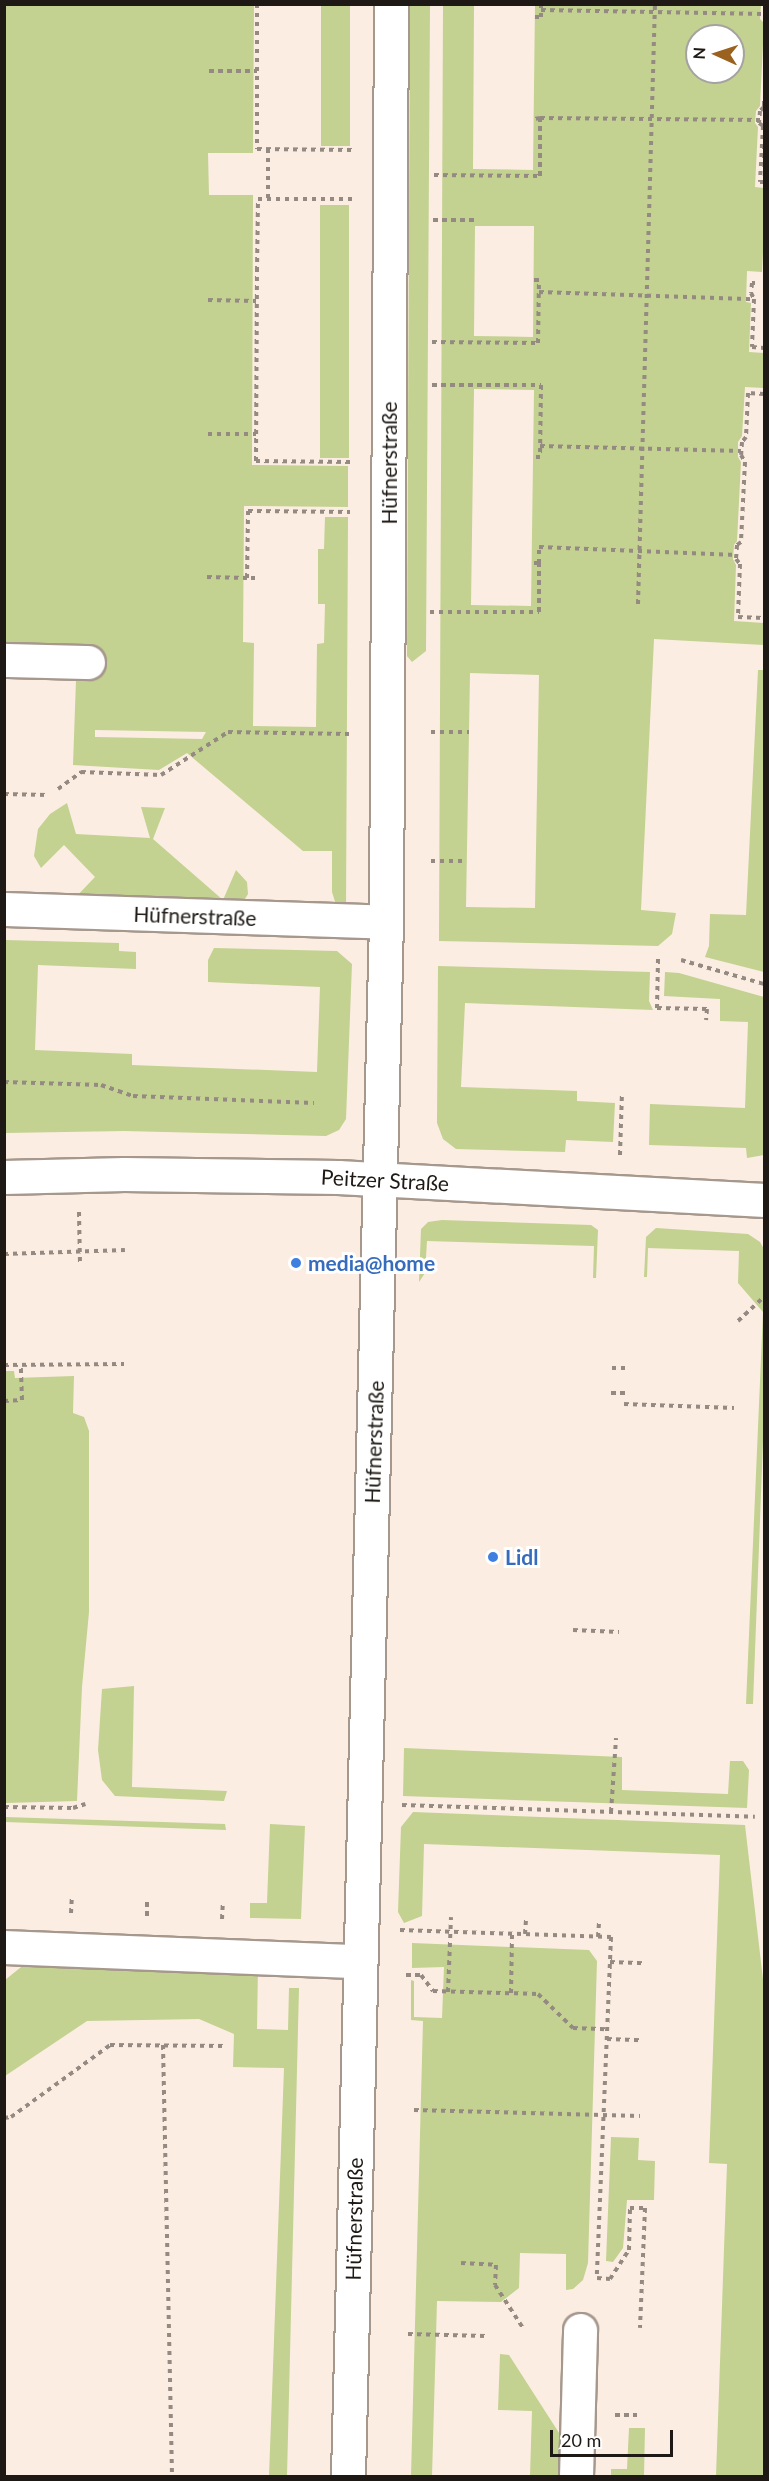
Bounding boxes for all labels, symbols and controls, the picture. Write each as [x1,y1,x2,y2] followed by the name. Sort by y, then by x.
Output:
[685,24,745,84] north arrow
[689,46,708,60] text: N
[376,401,402,525] street label: Hüfnerstraße
[133,901,257,931] street label: Hüfnerstraße
[320,1164,450,1196] street label: Peitzer Straße
[308,1250,435,1276] place label: media@home
[289,1256,303,1270] marker: media@home
[359,1380,389,1504] street label: Hüfnerstraße
[505,1544,538,1570] place label: Lidl
[486,1550,500,1564] marker: Lidl
[340,2157,368,2281] street label: Hüfnerstraße
[553,2418,676,2456] scale bar
[561,2429,601,2451] text: 20 m

